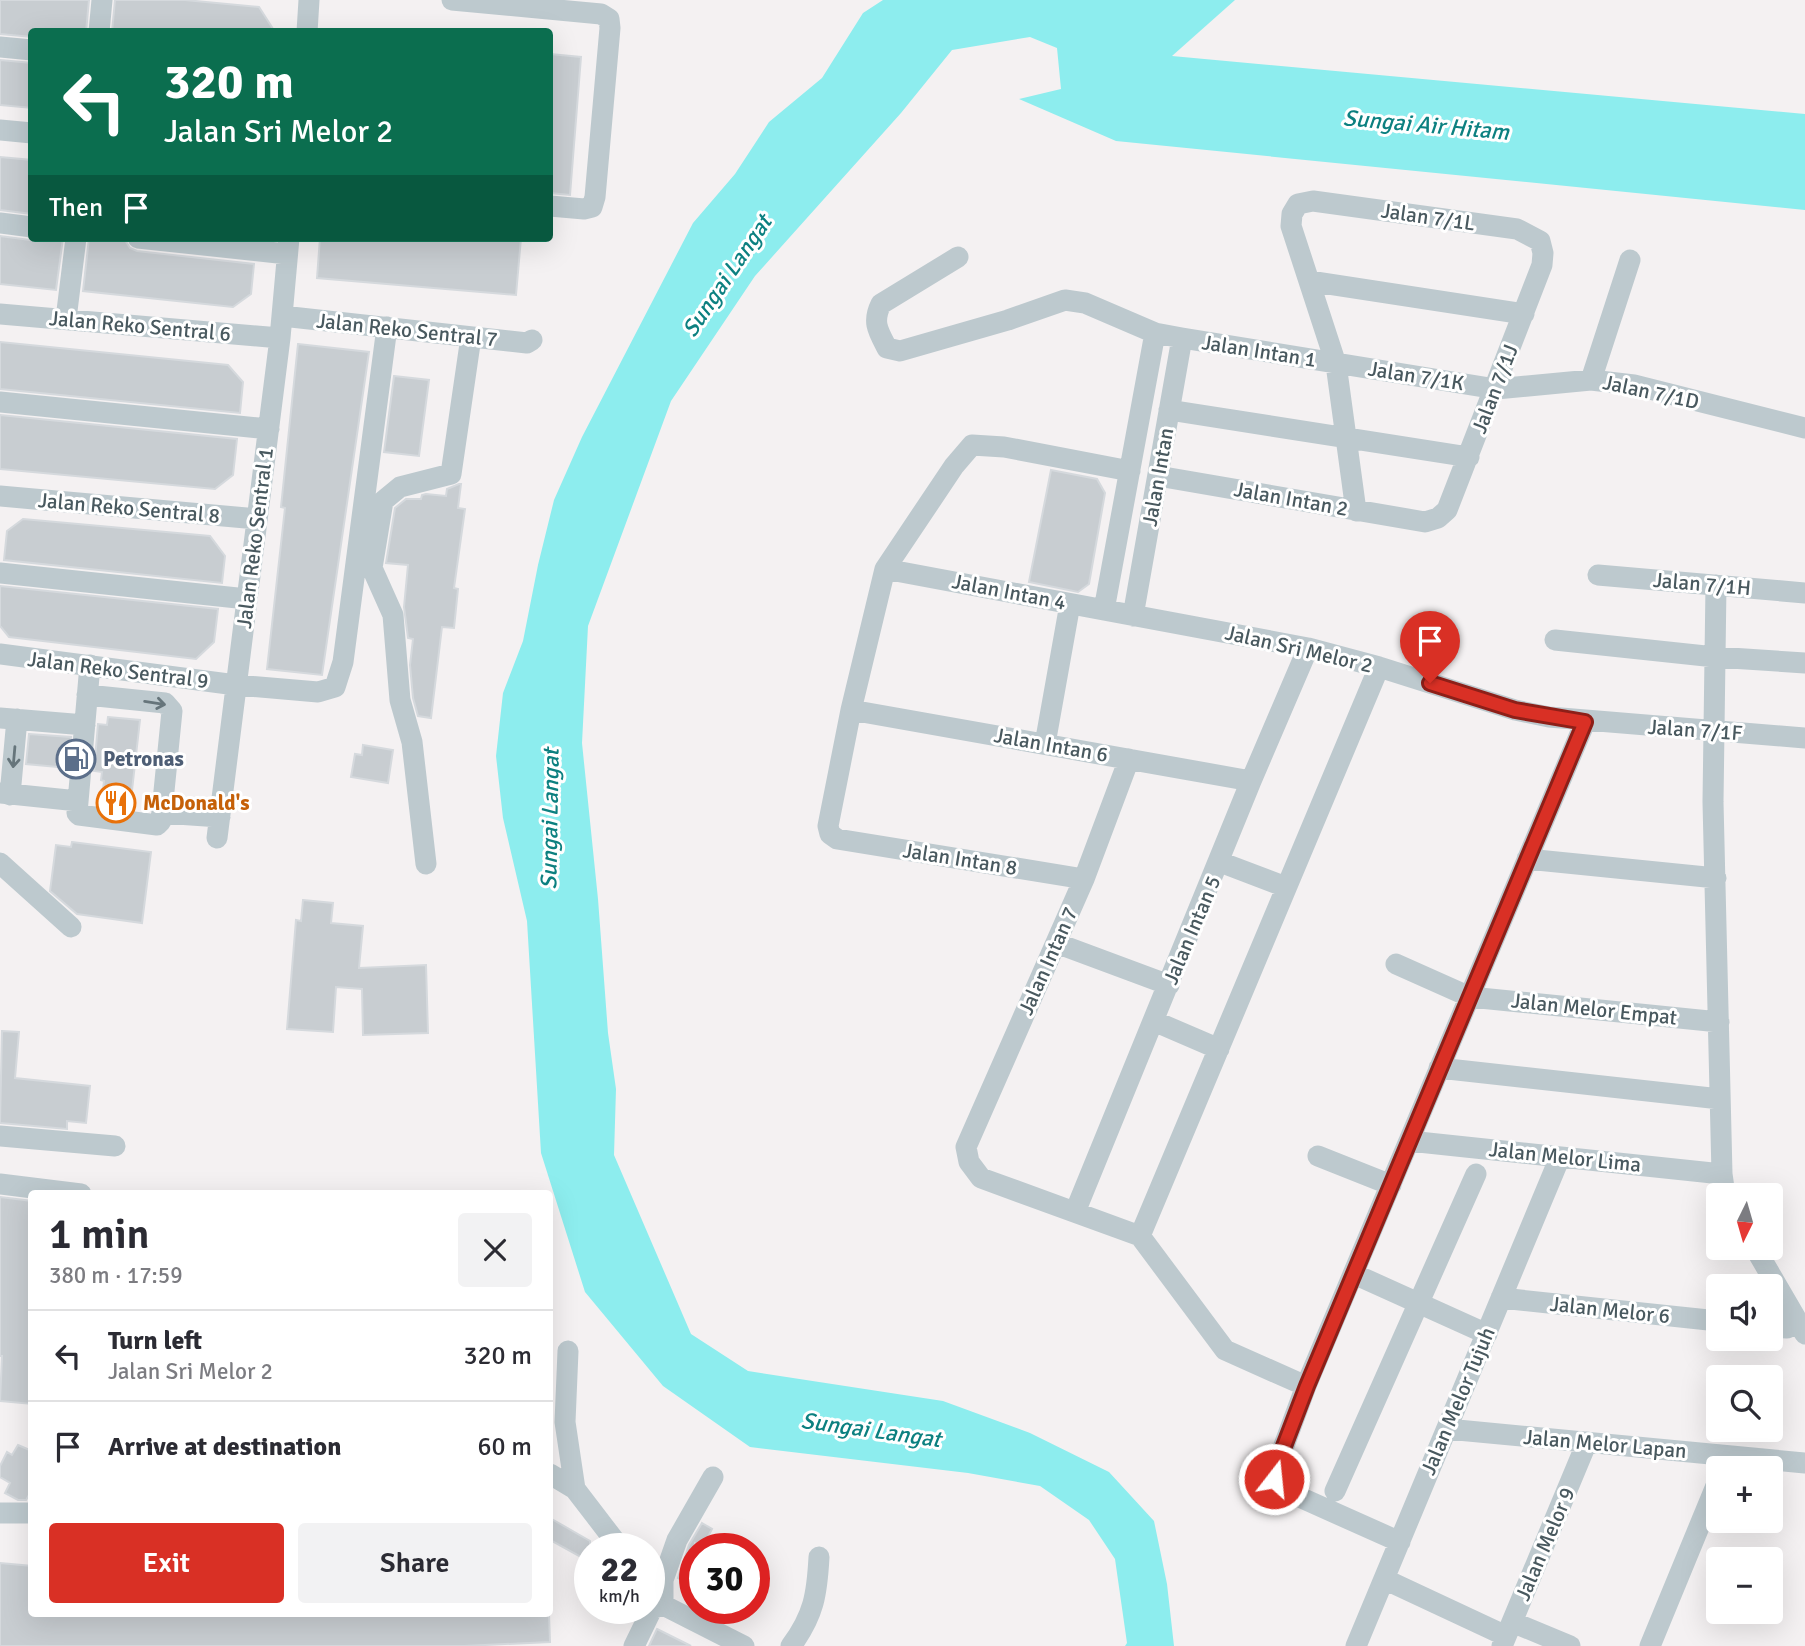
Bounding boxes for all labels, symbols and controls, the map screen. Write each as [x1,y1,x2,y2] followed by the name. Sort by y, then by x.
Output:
[164,52,294,112] text: 320 m
[49,56,140,147] icon: left
[1342,103,1511,147] water label: Sungai Air Hitam
[164,112,393,151] text: Jalan Sri Melor 2
[117,189,155,227] icon: arrive
[49,192,103,224] text: Then
[1379,198,1477,236] street label: Jalan 7/1L
[676,207,780,342] water label: Sungai Langat
[48,305,232,347] street label: Jalan Reko Sentral 6
[315,308,499,352] street label: Jalan Reko Sentral 7
[1200,329,1318,373] street label: Jalan Intan 1
[1466,341,1524,437] street label: Jalan 7/1J
[1366,356,1466,396] street label: Jalan 7/1K
[1601,369,1701,415] street label: Jalan 7/1D
[1137,426,1179,528] street label: Jalan Intan
[231,446,279,630] street label: Jalan Reko Sentral 1
[1232,476,1350,522] street label: Jalan Intan 2
[37,487,221,529] street label: Jalan Reko Sentral 8
[1652,567,1752,601] street label: Jalan 7/1H
[950,568,1068,616] street label: Jalan Intan 4
[1400,611,1460,683] pin
[1223,619,1375,679] street label: Jalan Sri Melor 2
[1411,622,1449,660] icon: arrive
[26,646,210,694] street label: Jalan Reko Sentral 9
[143,697,166,710] one-way arrow
[1647,714,1743,746] street label: Jalan 7/1F
[992,722,1110,768] street label: Jalan Intan 6
[55,738,97,780] fuel station icon: Petronas
[7,745,20,768] one-way arrow
[534,745,566,890] water label: Sungai Langat
[103,746,184,772] place label: Petronas
[95,782,137,824] restaurant icon: McDonald's
[143,790,250,816] place label: McDonald's
[901,837,1019,881] street label: Jalan Intan 8
[1157,872,1227,988] street label: Jalan Intan 5
[1013,903,1083,1019] street label: Jalan Intan 7
[1510,987,1678,1031] street label: Jalan Melor Empat
[1488,1136,1642,1178] street label: Jalan Melor Lima
[1706,1183,1783,1260] north arrow
[1706,1183,1783,1624] map controls
[49,1209,150,1260] text: 1 min
[458,1213,532,1287] button: close
[49,1261,183,1290] text: 380 m · 17:59
[1706,1274,1783,1351] button: sound
[1549,1291,1671,1329] street label: Jalan Melor 6
[1415,1323,1501,1479] street label: Jalan Melor Tujuh
[108,1325,202,1357] text: Turn left
[49,1337,87,1375] icon: left
[463,1340,532,1372] text: 320 m
[108,1357,273,1386] text: Jalan Sri Melor 2
[1706,1365,1783,1442] button: search
[799,1406,946,1455] water label: Sungai Langat
[1522,1424,1688,1464] street label: Jalan Melor Lapan
[49,1428,87,1466] icon: arrive
[108,1431,341,1463] text: Arrive at destination
[477,1431,532,1463] text: 60 m
[1237,1442,1311,1516] position arrow
[1706,1456,1783,1533] button: +
[1509,1483,1581,1605] street label: Jalan Melor 9
[49,1523,284,1603] button: Exit
[298,1523,532,1603] button: Share
[679,1533,770,1624] speed limit sign: 30
[1706,1547,1783,1624] button: −
[601,1548,638,1591] text: 22
[599,1585,640,1607] text: km/h

